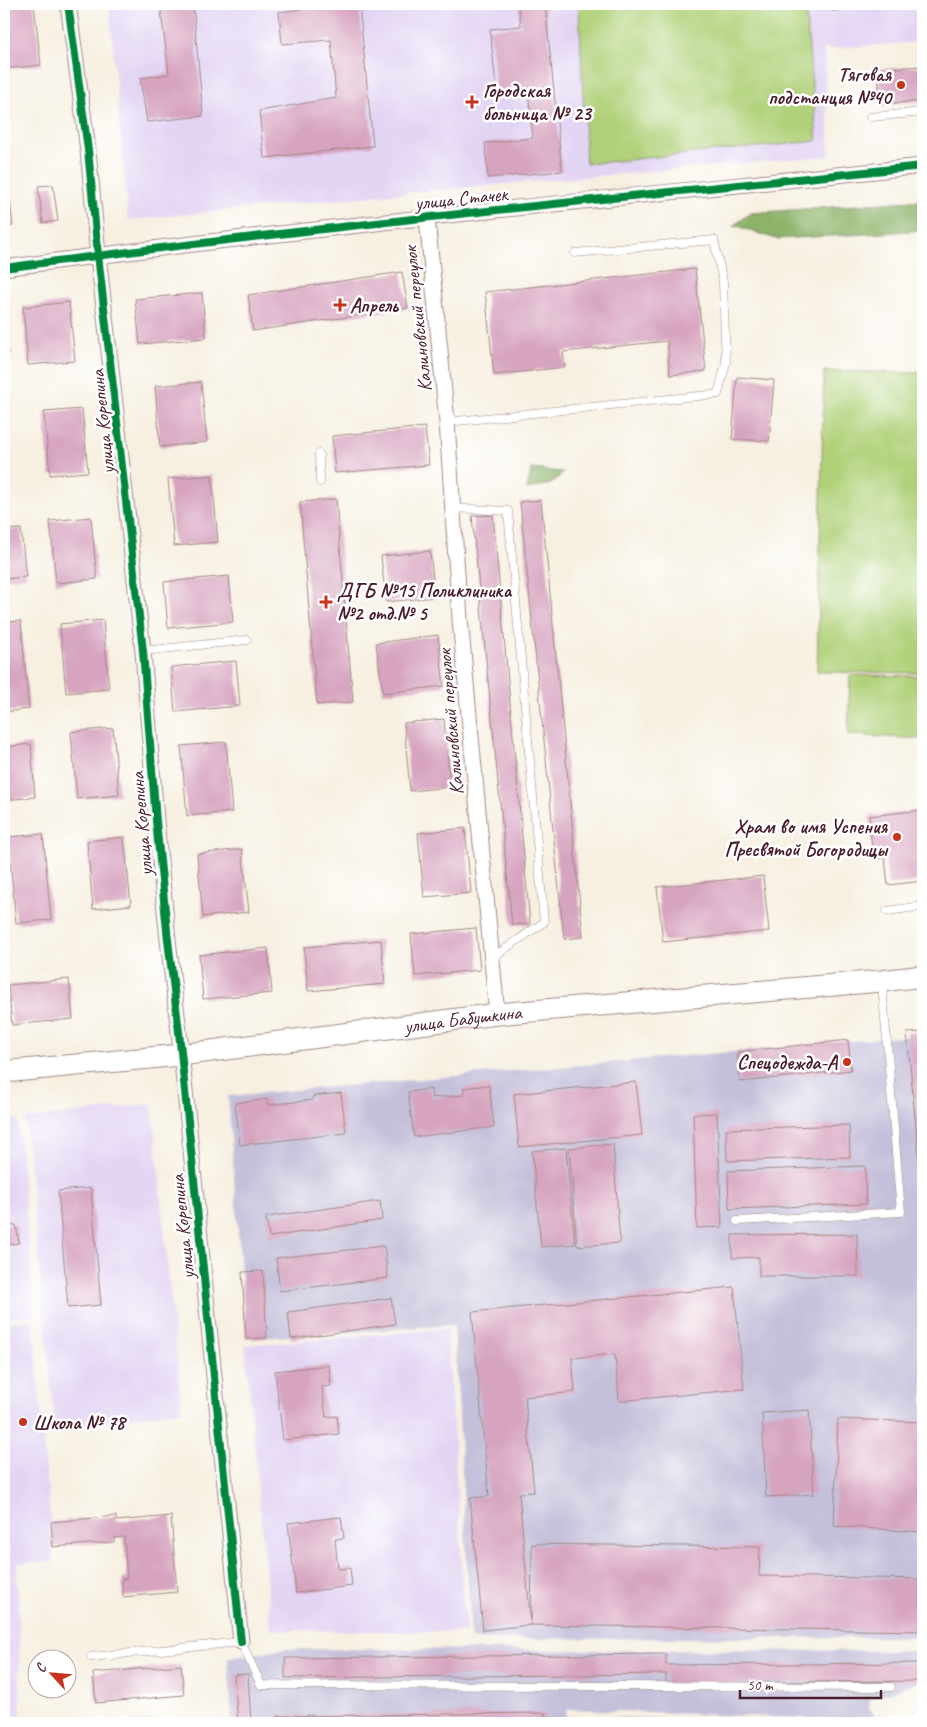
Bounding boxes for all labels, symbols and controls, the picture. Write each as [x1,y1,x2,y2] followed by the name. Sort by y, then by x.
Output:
[768,62,893,110] place label: Тяговая подстанция №40
[483,78,593,126] place label: Городская больница № 23
[895,79,907,91] marker: Тяговая подстанция №40
[465,95,479,109] marker: Городская больница № 23
[413,181,510,216] street label: улица Стачек
[397,243,438,393] street label: Калиновский переулок
[350,293,399,318] place label: Апрель
[334,299,346,311] marker: Апрель
[84,367,121,476] street label: улица Корепина
[337,578,512,626] place label: ДГБ №15 Поликлиника №2 отд.№ 5
[319,595,333,609] marker: ДГБ №15 Поликлиника №2 отд.№ 5
[432,646,469,796] street label: Калиновский переулок
[124,769,159,878] street label: улица Корепина
[724,814,889,862] place label: Храм во имя Успения Пресвятой Богородицы
[891,831,903,843] marker: Храм во имя Успения Пресвятой Богородицы
[402,1000,524,1039] street label: улица Бабушкина
[737,1050,839,1075] place label: Спецодежда-А
[841,1056,853,1068] marker: Спецодежда-А
[164,1172,201,1281] street label: улица Корепина
[33,1410,128,1435] place label: Школа № 78
[17,1416,29,1428] marker: Школа № 78
[28,1650,78,1700] north arrow
[32,1660,51,1675] text: С
[740,1667,881,1699] scale bar
[747,1676,774,1695] text: 50 m

